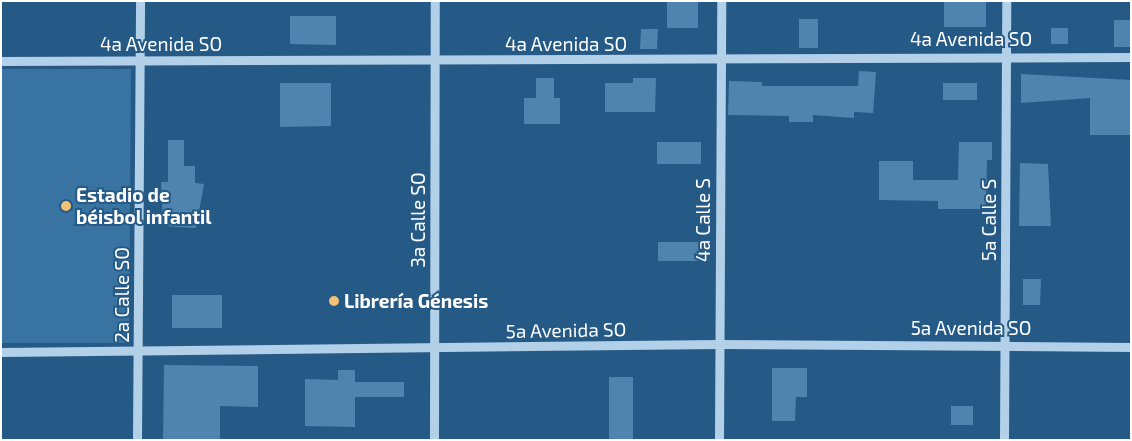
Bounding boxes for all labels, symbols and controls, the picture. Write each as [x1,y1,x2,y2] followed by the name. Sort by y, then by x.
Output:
[910,28,1032,50] street label: 4a Avenida SO
[100,33,222,55] street label: 4a Avenida SO
[505,33,627,55] street label: 4a Avenida SO
[407,172,429,268] street label: 3a Calle SO
[692,178,714,262] street label: 4a Calle S
[978,179,1000,261] street label: 5a Calle S
[76,184,212,228] place label: Estadio de béisbol infantil
[60,200,72,212] marker: Estadio de béisbol infantil
[111,247,133,343] street label: 2a Calle SO
[344,290,488,312] place label: Librería Génesis
[328,295,340,307] marker: Librería Génesis
[910,317,1032,339] street label: 5a Avenida SO
[505,318,627,342] street label: 5a Avenida SO

